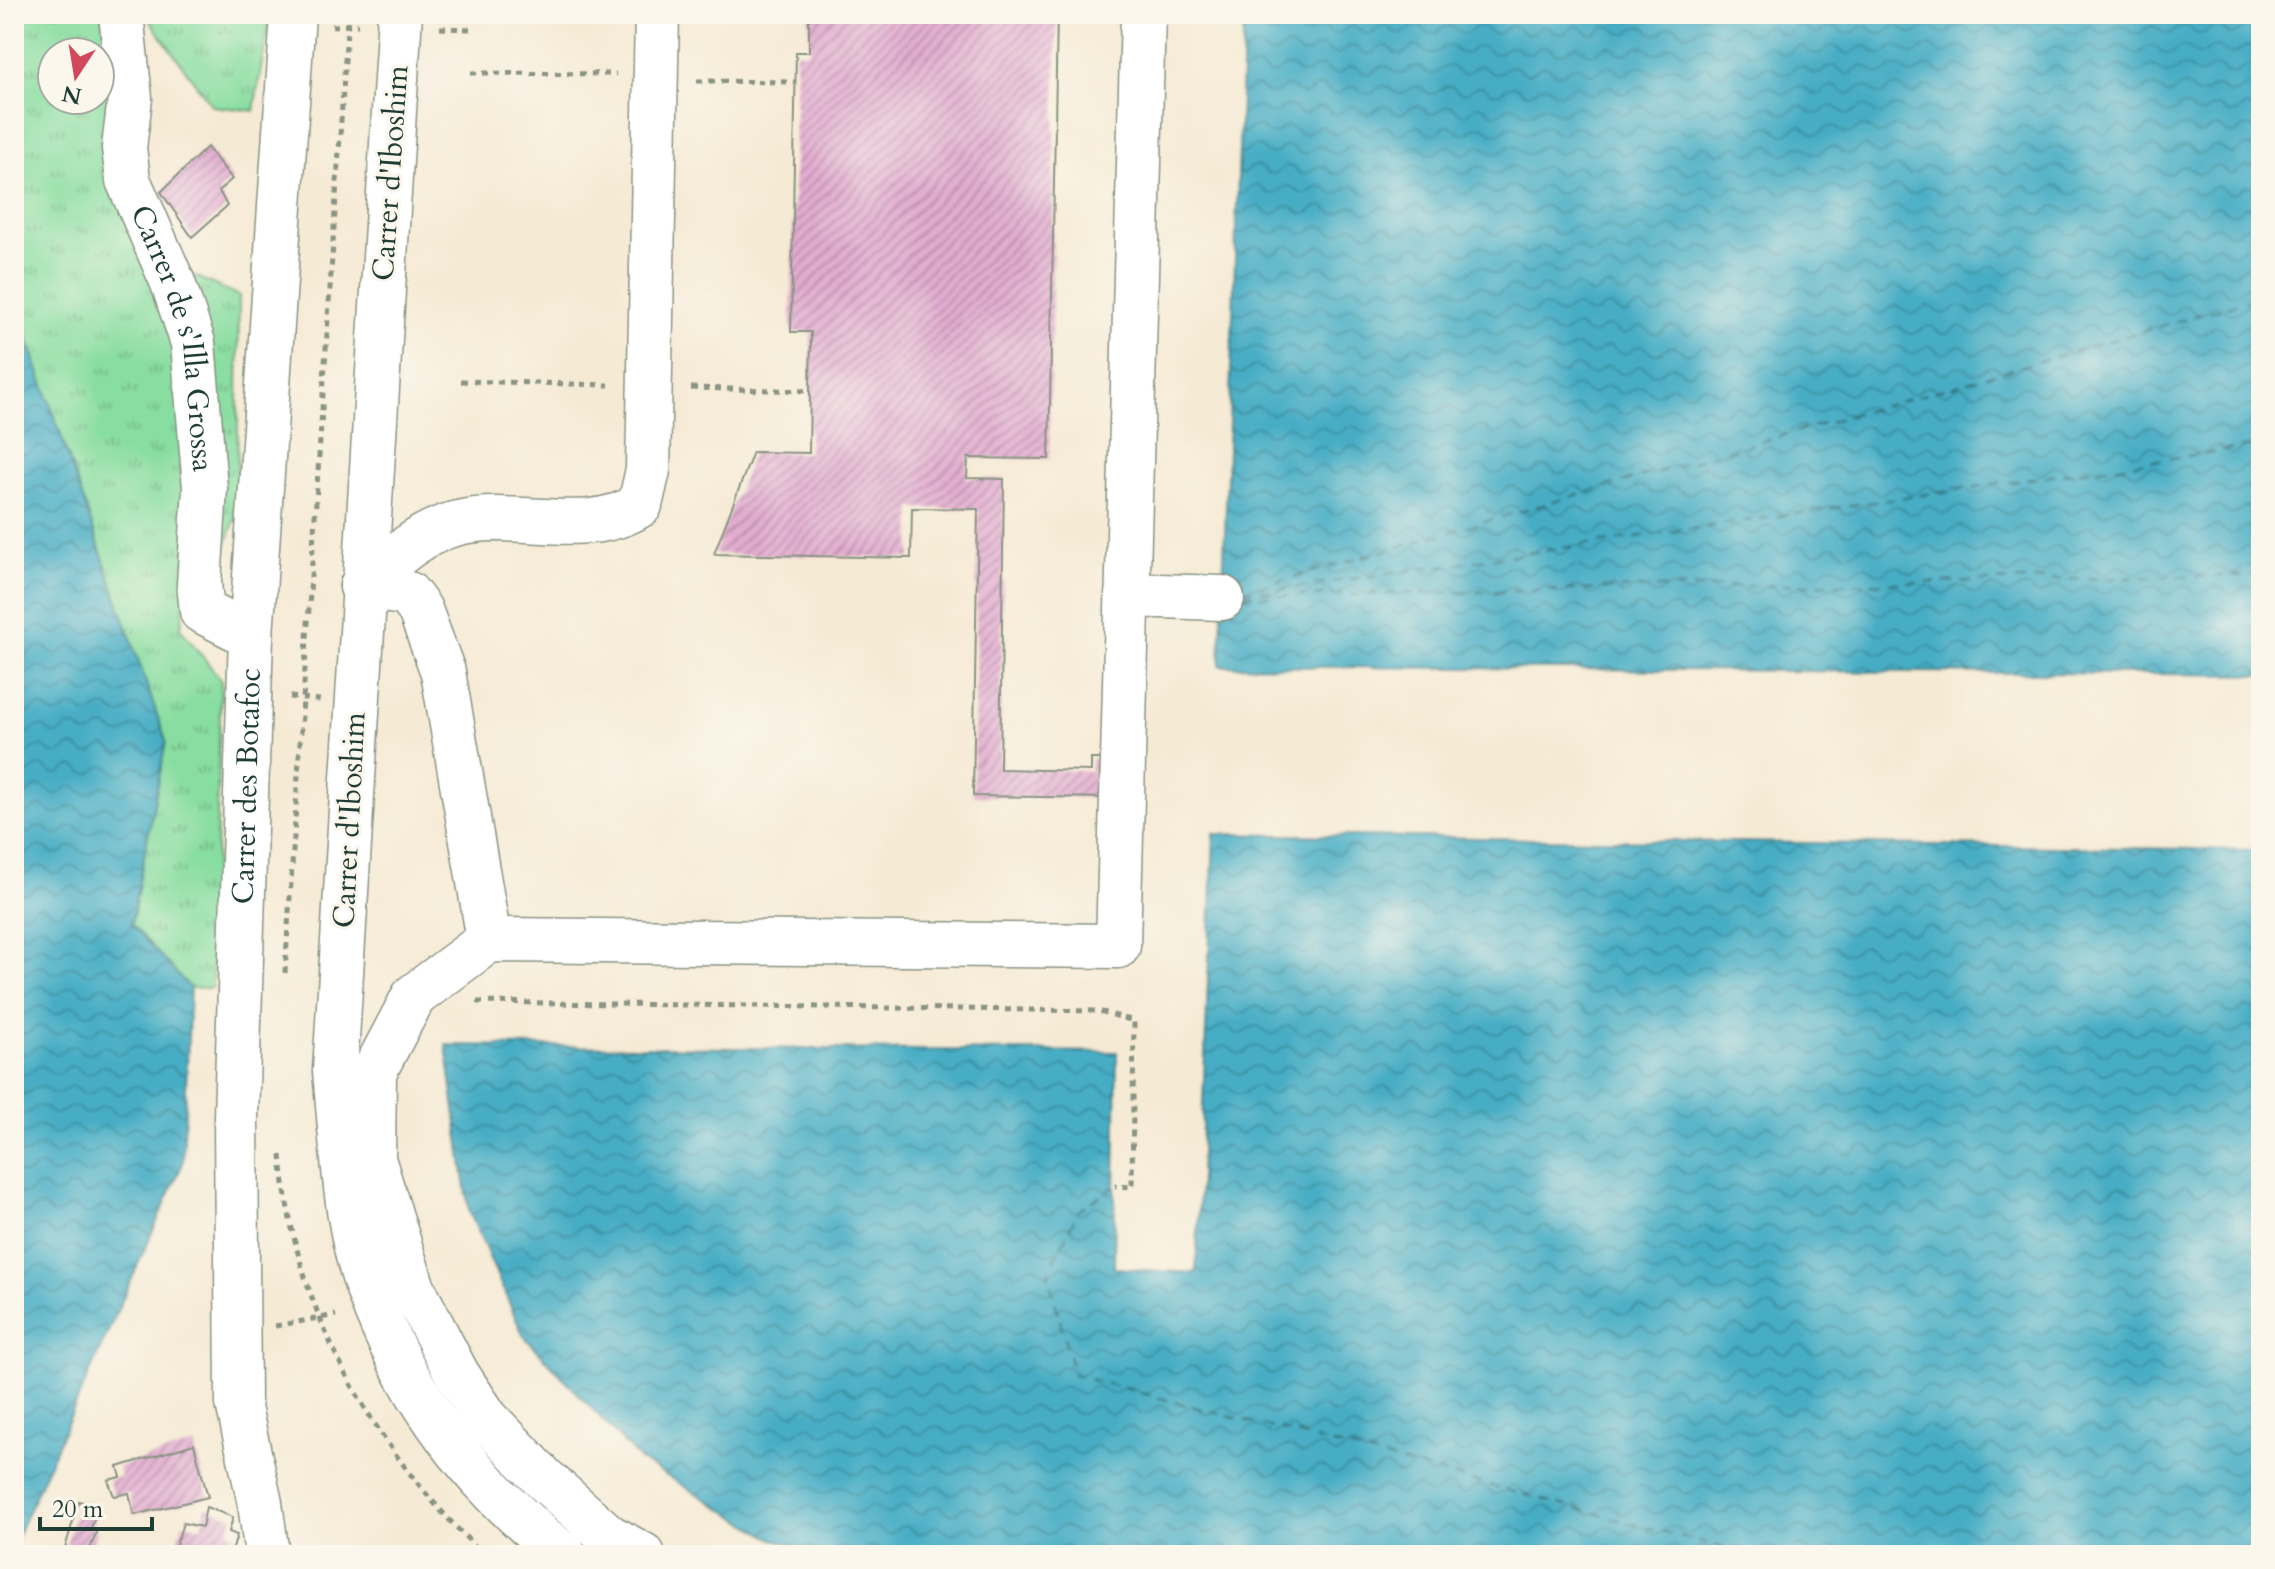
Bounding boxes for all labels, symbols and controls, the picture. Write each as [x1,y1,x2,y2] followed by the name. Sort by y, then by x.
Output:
[36,36,116,116] north arrow
[363,63,419,282] street label: Carrer d'Iboshim
[60,78,85,111] text: N
[120,199,224,473] street label: Carrer de s'Illa Grossa
[223,667,271,905] street label: Carrer des Botafoc
[323,710,376,929] street label: Carrer d'Iboshim
[40,1481,152,1531] scale bar
[52,1493,104,1526] text: 20 m

